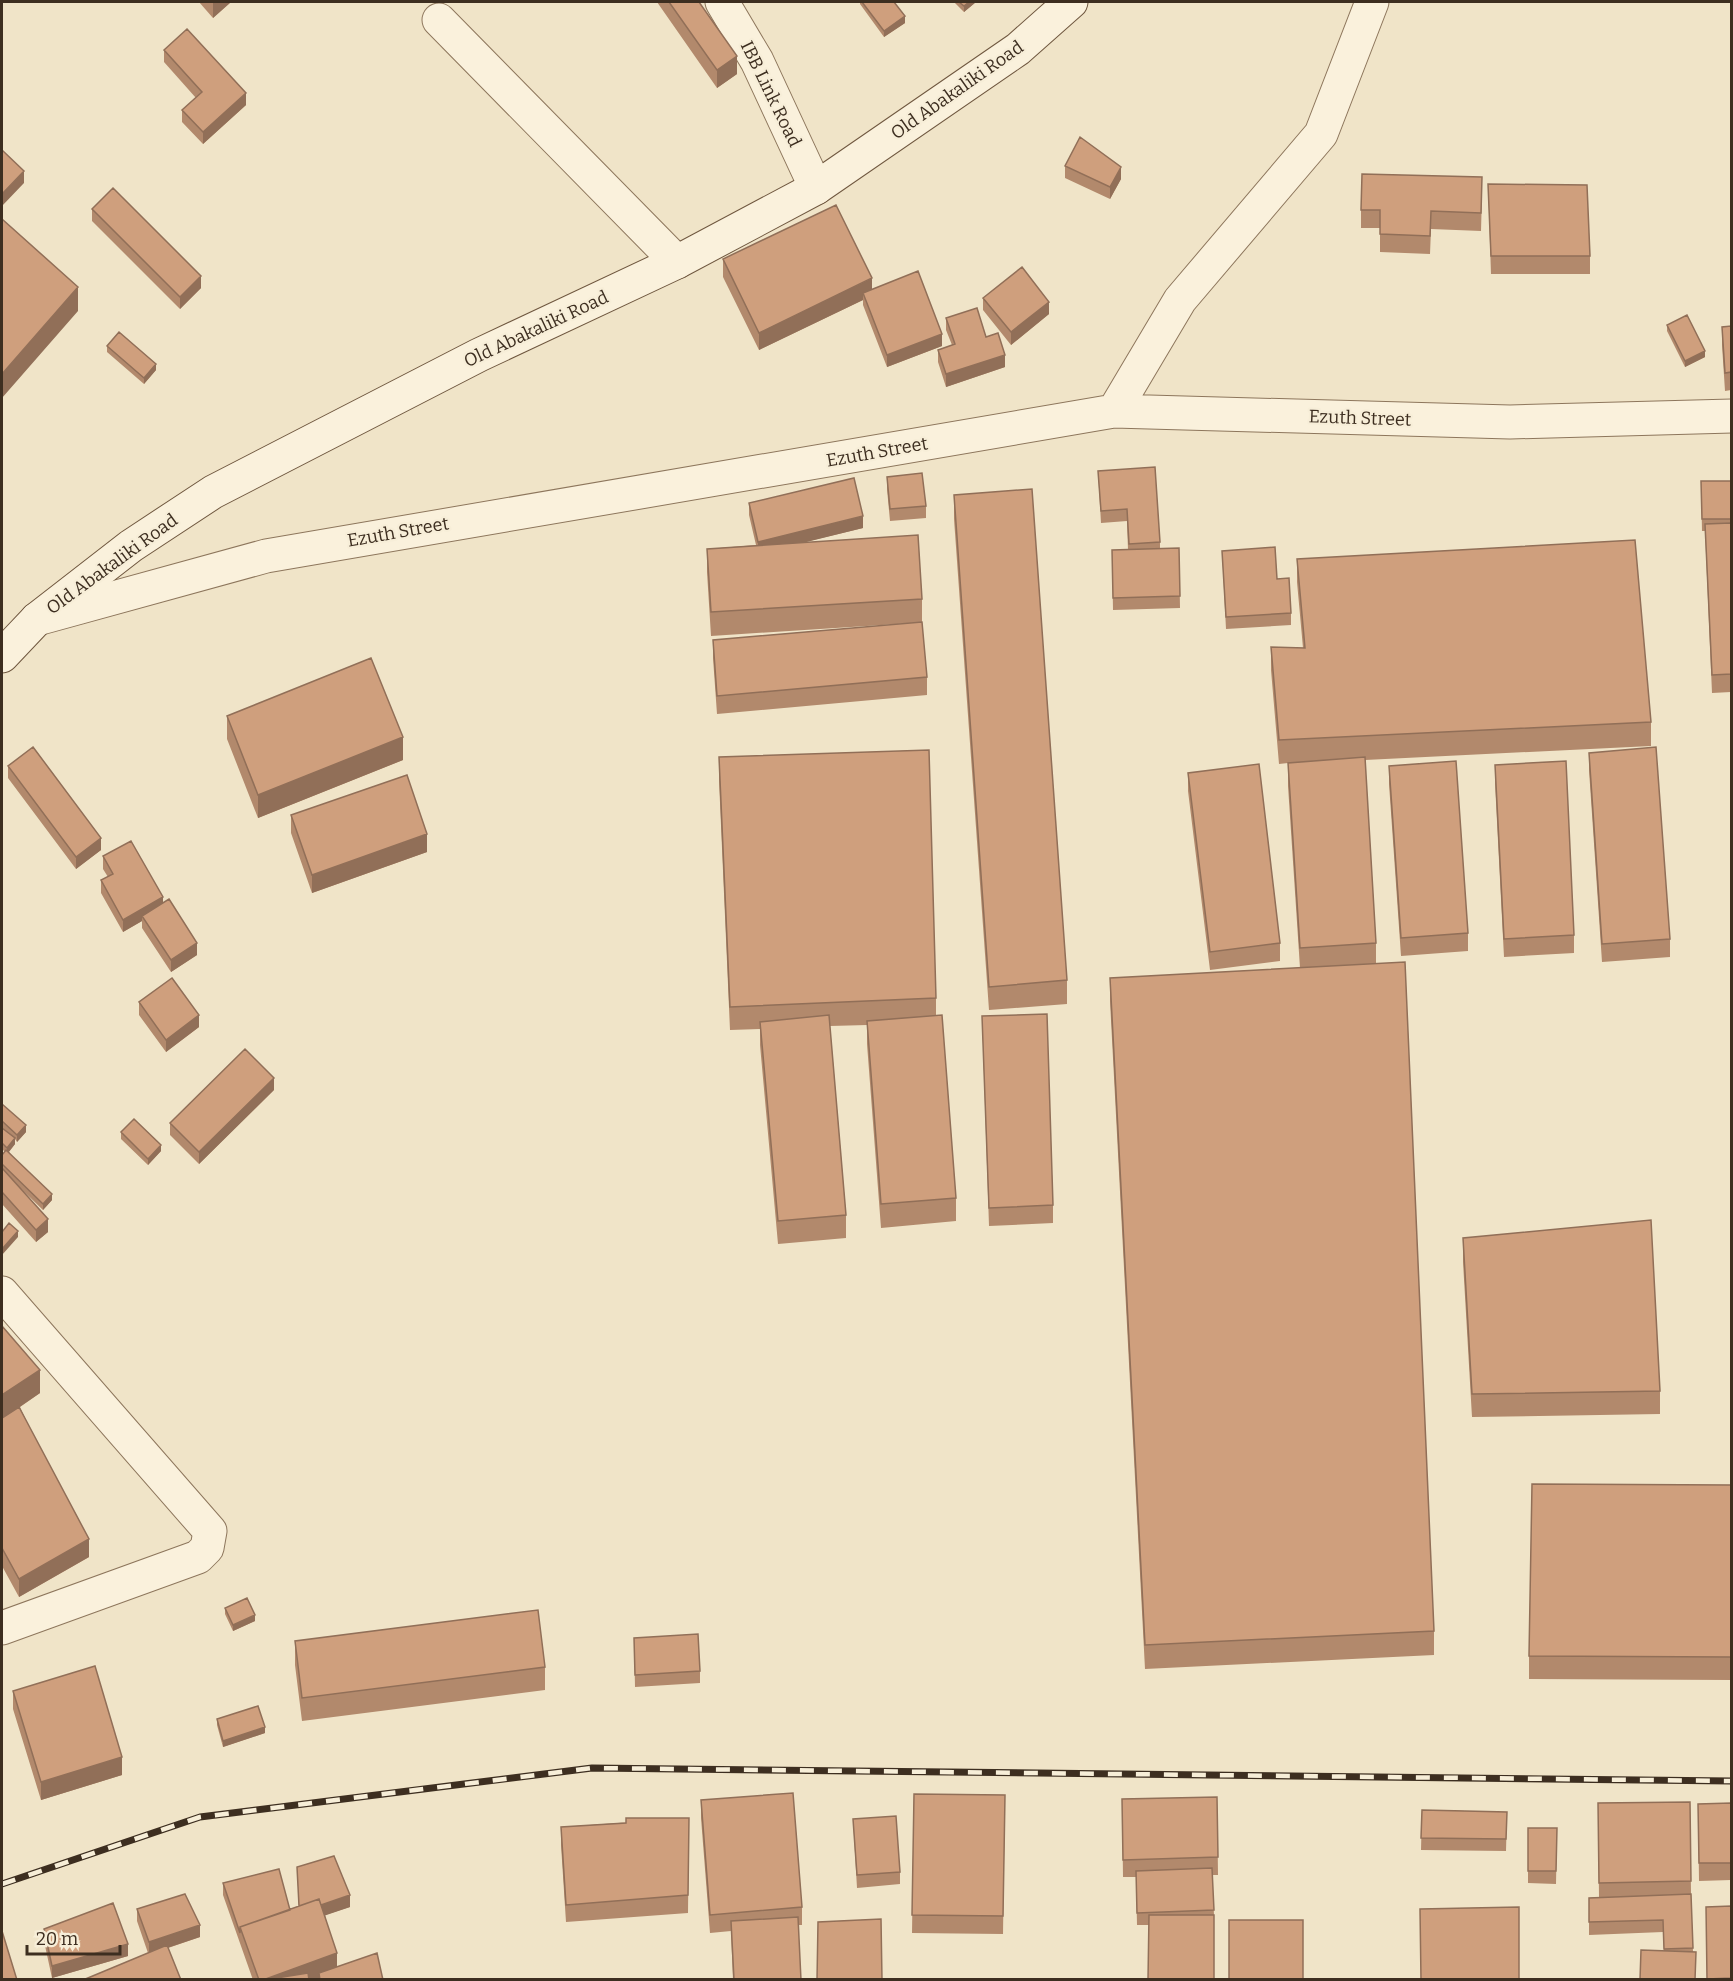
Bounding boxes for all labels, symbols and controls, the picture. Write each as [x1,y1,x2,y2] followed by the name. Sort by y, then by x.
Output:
[886,36,1028,144] street label: Old Abakaliki Road
[736,37,806,151] street label: IBB Link Road
[460,286,612,372] street label: Old Abakaliki Road
[1308,405,1412,431] street label: Ezuth Street
[825,432,930,472] street label: Ezuth Street
[42,509,182,619] street label: Old Abakaliki Road
[346,512,451,552] street label: Ezuth Street
[27,1918,120,1956] scale bar
[36,1928,78,1950] text: 20 m

